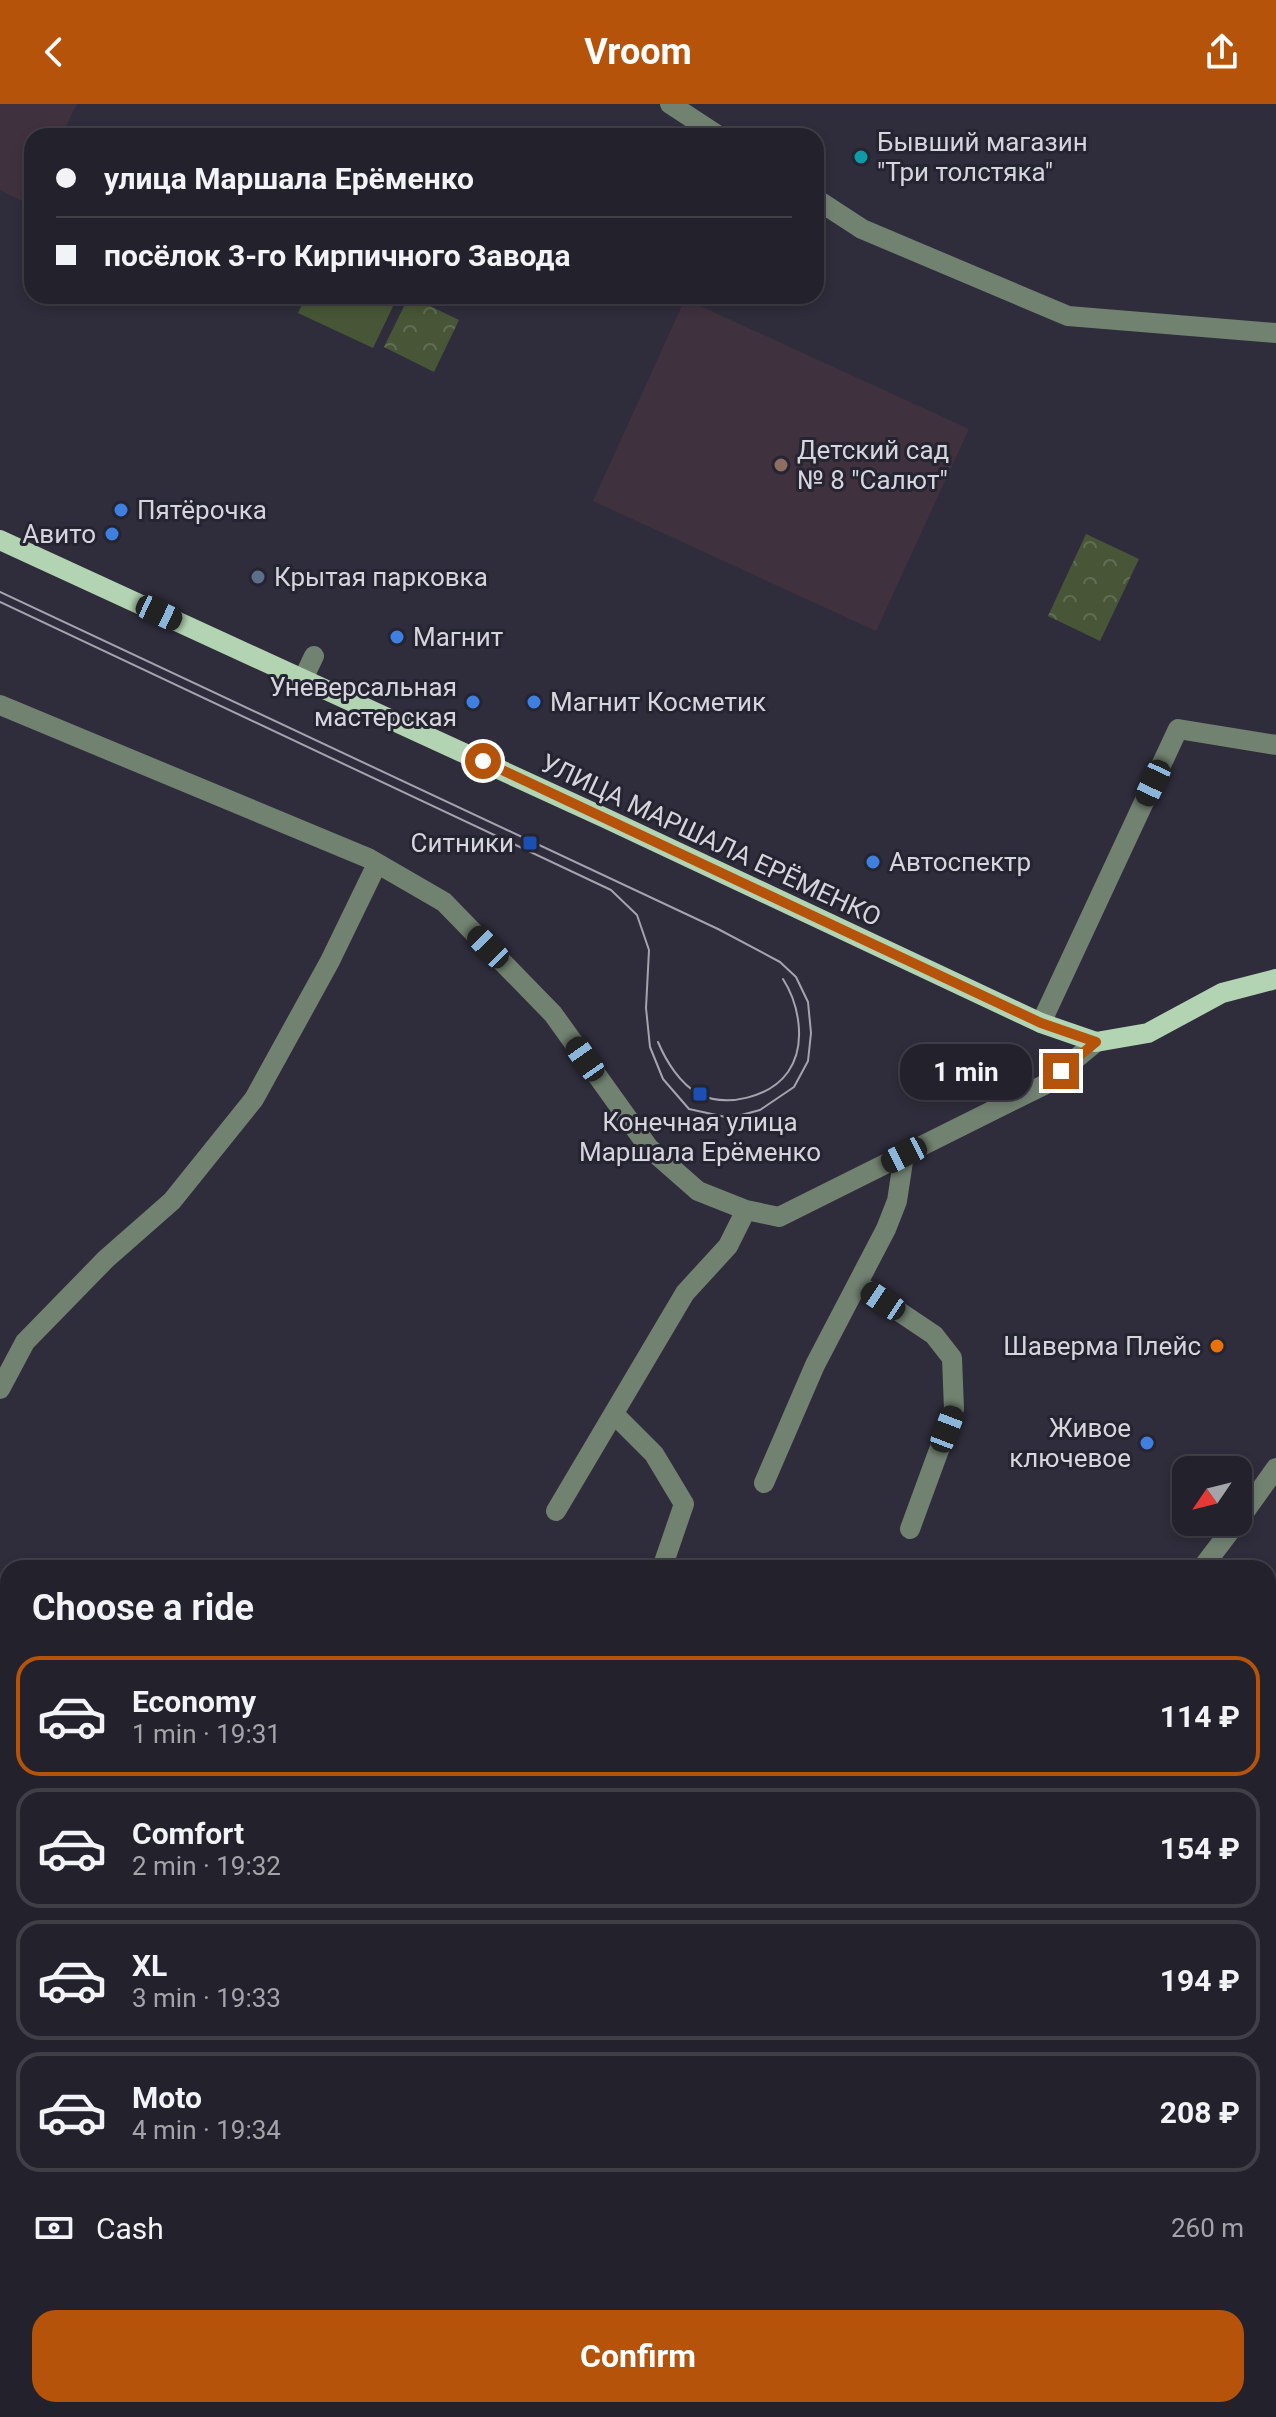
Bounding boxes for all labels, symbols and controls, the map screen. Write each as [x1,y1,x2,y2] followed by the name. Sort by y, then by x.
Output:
[32,30,76,74] icon: back
[1200,30,1244,74] icon: share
[584,31,692,73] text: Vroom
[877,127,1088,187] place label: Бывший магазин "Три толстяка"
[852,148,870,166] marker: Бывший магазин "Три толстяка"
[104,161,474,196] text: улица Маршала Ерёменко
[104,238,570,273] text: посёлок 3-го Кирпичного Завода
[797,435,949,495] place label: Детский сад № 8 "Салют"
[772,456,790,474] marker: Детский сад № 8 "Салют"
[137,495,267,525] place label: Пятёрочка
[112,501,130,519] marker: Пятёрочка
[22,519,96,549] place label: Авито
[103,525,121,543] marker: Авито
[274,562,488,592] place label: Крытая парковка
[249,568,267,586] marker: Крытая парковка
[132,592,186,634] car
[413,622,503,652] place label: Магнит
[388,628,406,646] marker: Магнит
[270,672,457,732] place label: Уневерсальная мастерская
[550,687,766,717] place label: Магнит Косметик
[464,693,482,711] marker: Уневерсальная мастерская
[525,693,543,711] marker: Магнит Косметик
[465,743,501,779] route start
[536,748,886,932] street label: УЛИЦА МАРШАЛА ЕРЁМЕНКО
[1132,756,1174,810] car
[411,828,514,858] place label: Ситники
[521,834,539,852] marker: Ситники
[889,847,1031,877] place label: Автоспектр
[864,853,882,871] marker: Автоспектр
[463,921,513,973] car
[561,1032,609,1086] car
[901,1043,1033,1099] callout: 1 min
[1043,1053,1079,1089] route end
[933,1057,999,1087] text: 1 min
[691,1085,709,1103] marker: Конечная улица Маршала Ерёменко
[579,1107,821,1167] place label: Конечная улица Маршала Ерёменко
[877,1133,931,1177] car
[856,1278,910,1324] car
[1003,1331,1201,1361] place label: Шаверма Плейс
[1208,1337,1226,1355] marker: Шаверма Плейс
[927,1402,967,1456] car
[1009,1413,1131,1473] place label: Живое ключевое
[1138,1434,1156,1452] marker: Живое ключевое
[1172,1456,1252,1536] north arrow
[1172,1456,1252,1536] map controls
[32,1587,254,1629] text: Choose a ride
[36,1680,108,1752] icon: car
[132,1684,256,1719] text: Economy
[1160,1699,1240,1734] text: 114 ₽
[132,1719,281,1749] text: 1 min · 19:31
[36,1812,108,1884] icon: car
[132,1816,244,1851] text: Comfort
[1160,1831,1240,1866] text: 154 ₽
[132,1851,281,1881] text: 2 min · 19:32
[36,1944,108,2016] icon: car
[132,1948,167,1983] text: XL
[1160,1963,1240,1998] text: 194 ₽
[132,1983,281,2013] text: 3 min · 19:33
[36,2076,108,2148] icon: car
[132,2080,202,2115] text: Moto
[1160,2095,1240,2130] text: 208 ₽
[132,2115,281,2145] text: 4 min · 19:34
[32,2206,76,2250] icon: cash
[96,2211,164,2246] text: Cash
[1171,2213,1244,2243] text: 260 m
[32,2310,1244,2402] button: Confirm

